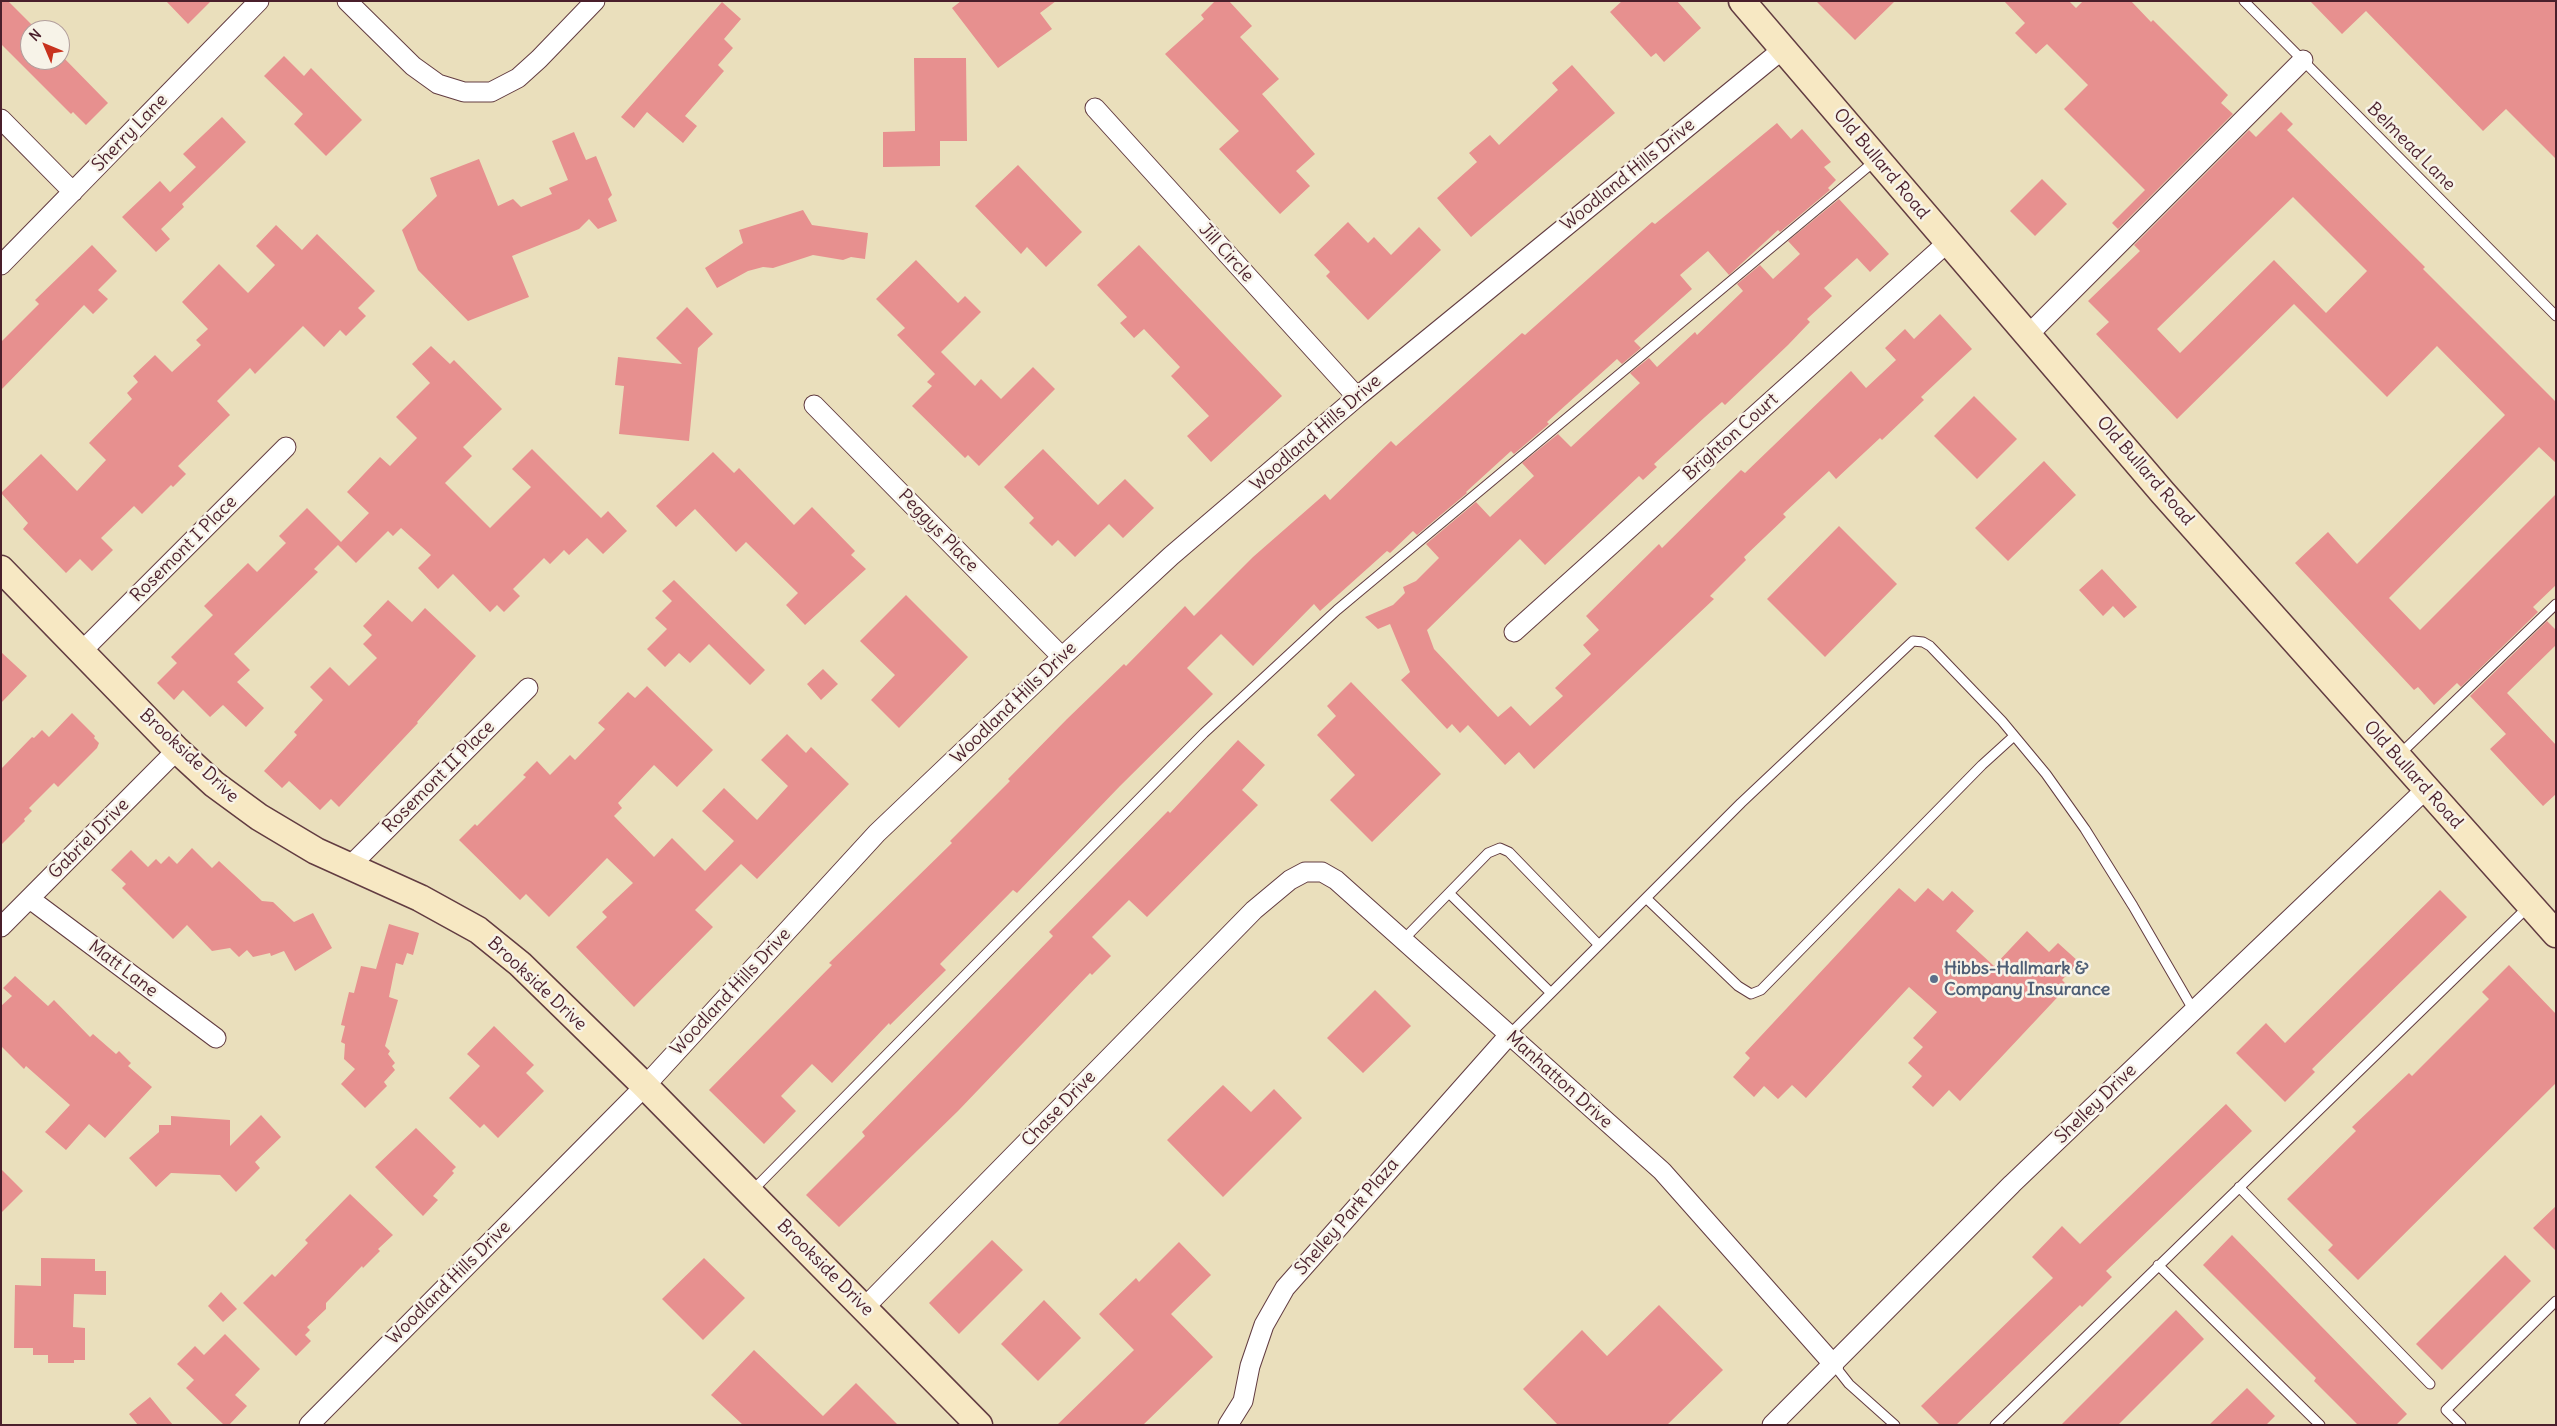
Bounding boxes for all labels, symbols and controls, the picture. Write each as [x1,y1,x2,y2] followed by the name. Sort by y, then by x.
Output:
[20,20,70,70] north arrow
[25,25,45,45] text: N
[88,90,172,176] street label: Sherry Lane
[2362,98,2460,196] street label: Belmead Lane
[1828,104,1934,224] street label: Old Bullard Road
[1557,114,1699,236] street label: Woodland Hills Drive
[1194,219,1258,287] street label: Jill Circle
[1246,370,1386,496] street label: Woodland Hills Drive
[1679,389,1783,485] street label: Brighton Court
[2092,412,2198,530] street label: Old Bullard Road
[893,485,983,577] street label: Peggys Place
[126,491,242,607] street label: Rosemont I Place
[947,638,1081,768] street label: Woodland Hills Drive
[135,705,243,807] street label: Brookside Drive
[379,717,499,837] street label: Rosemont II Place
[2359,717,2467,833] street label: Old Bullard Road
[44,794,134,884] street label: Gabriel Drive
[666,924,796,1060] street label: Woodland Hills Drive
[483,933,591,1035] street label: Brookside Drive
[84,936,162,1002] street label: Matt Lane
[1944,958,2110,1001] place label: Hibbs-Hallmark & Company Insurance
[1928,973,1940,985] marker: Hibbs-Hallmark & Company Insurance
[1501,1027,1617,1133] street label: Manhatton Drive
[2051,1060,2141,1148] street label: Shelley Drive
[1017,1067,1101,1151] street label: Chase Drive
[1290,1154,1404,1280] street label: Shelley Park Plaza
[772,1215,878,1321] street label: Brookside Drive
[383,1217,515,1349] street label: Woodland Hills Drive

